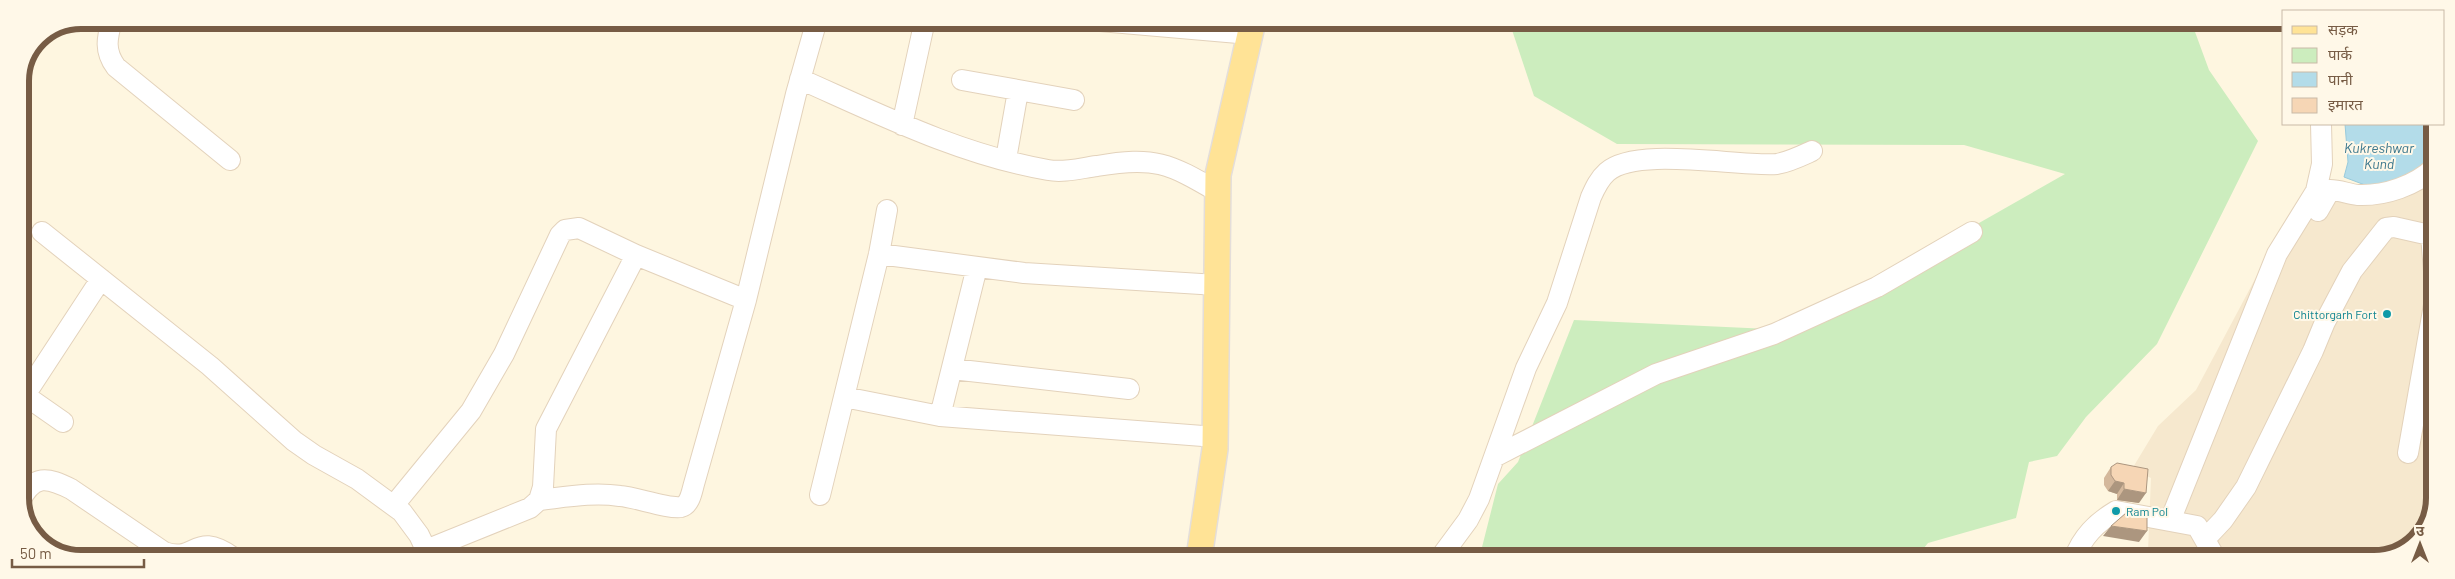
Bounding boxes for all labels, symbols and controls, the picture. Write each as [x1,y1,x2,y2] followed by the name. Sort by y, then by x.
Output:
[2282,10,2445,125] legend
[2328,20,2358,38] text: सड़क
[2328,45,2352,63] text: पार्क
[2328,70,2354,88] text: पानी
[2328,95,2363,113] text: इमारत
[2344,139,2415,172] water label: Kukreshwar Kund
[2293,307,2377,321] place label: Chittorgarh Fort
[2381,308,2393,320] marker: Chittorgarh Fort
[2126,504,2168,518] place label: Ram Pol
[2110,505,2122,517] marker: Ram Pol
[2395,519,2445,569] north arrow
[2416,522,2425,539] text: उ
[12,536,145,568] scale bar
[20,544,52,562] text: 50 m

